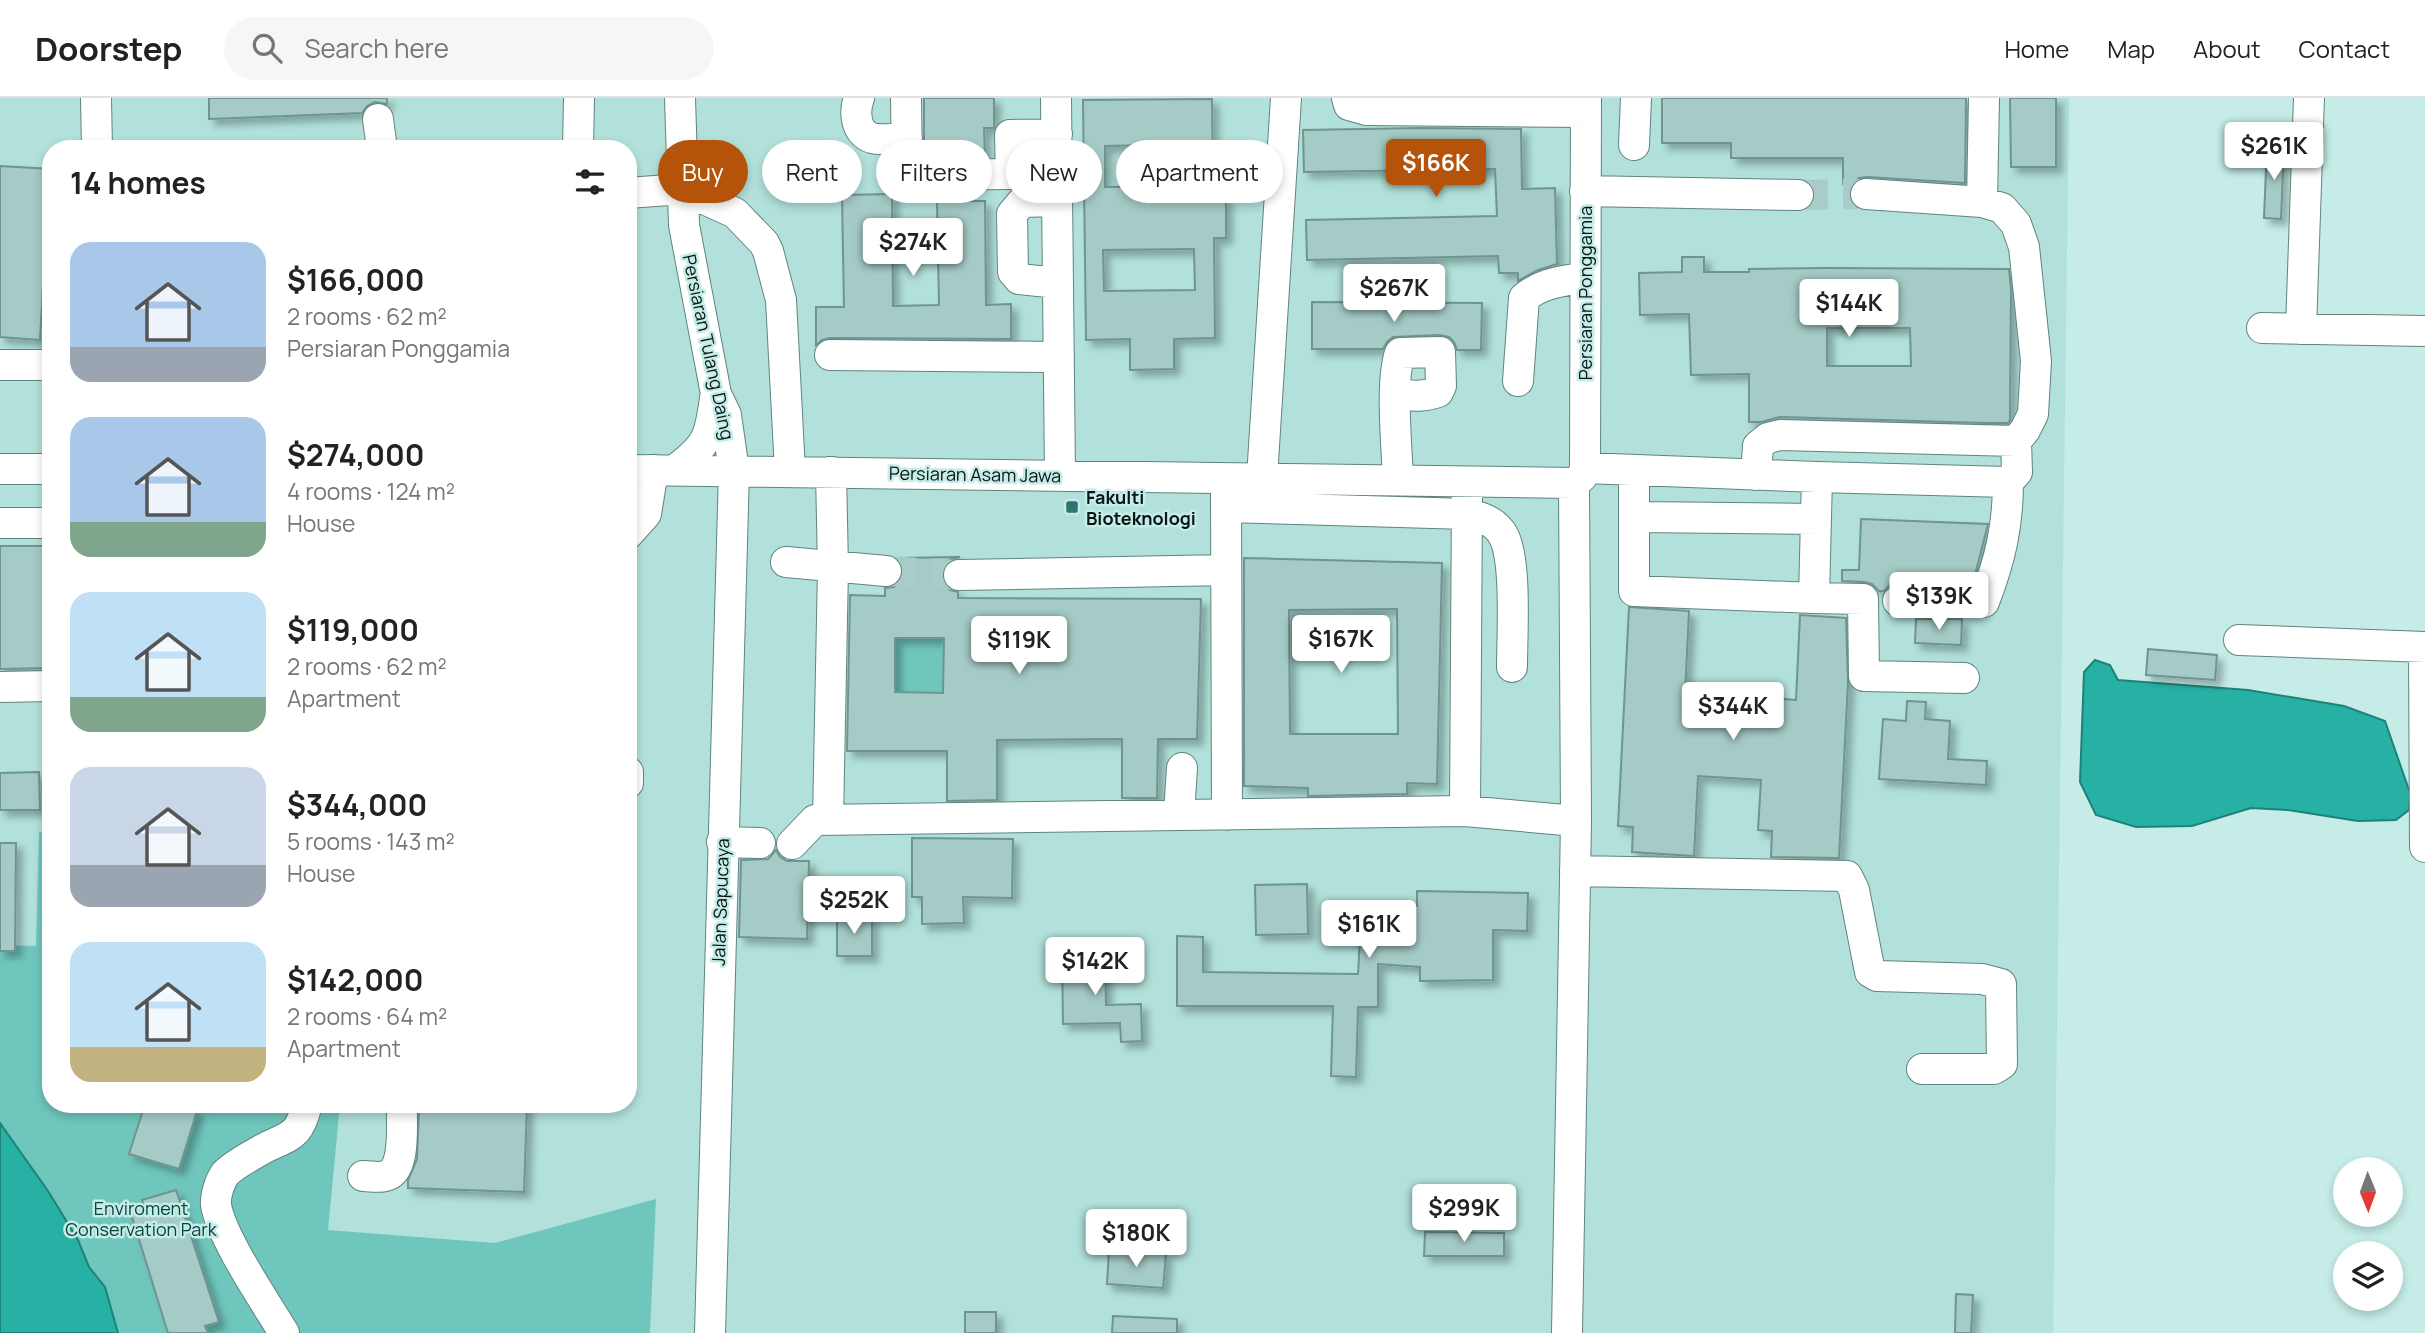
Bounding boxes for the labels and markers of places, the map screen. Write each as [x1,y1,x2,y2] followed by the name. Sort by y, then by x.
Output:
[2225,122,2323,182] pin: $261K
[1387,140,1485,199] pin: $166K
[864,218,962,278] pin: $274K
[1345,264,1443,324] pin: $267K
[1800,280,1898,339] pin: $144K
[1086,485,1196,530] place label: Fakulti Bioteknologi
[1064,499,1080,515] marker: Fakulti Bioteknologi
[1890,573,1988,632] pin: $139K
[970,616,1068,676] pin: $119K
[1292,616,1390,675] pin: $167K
[1684,682,1782,742] pin: $344K
[805,876,903,936] pin: $252K
[1320,900,1418,960] pin: $161K
[1046,937,1144,997] pin: $142K
[1415,1184,1513,1244] pin: $299K
[1087,1210,1185,1269] pin: $180K

